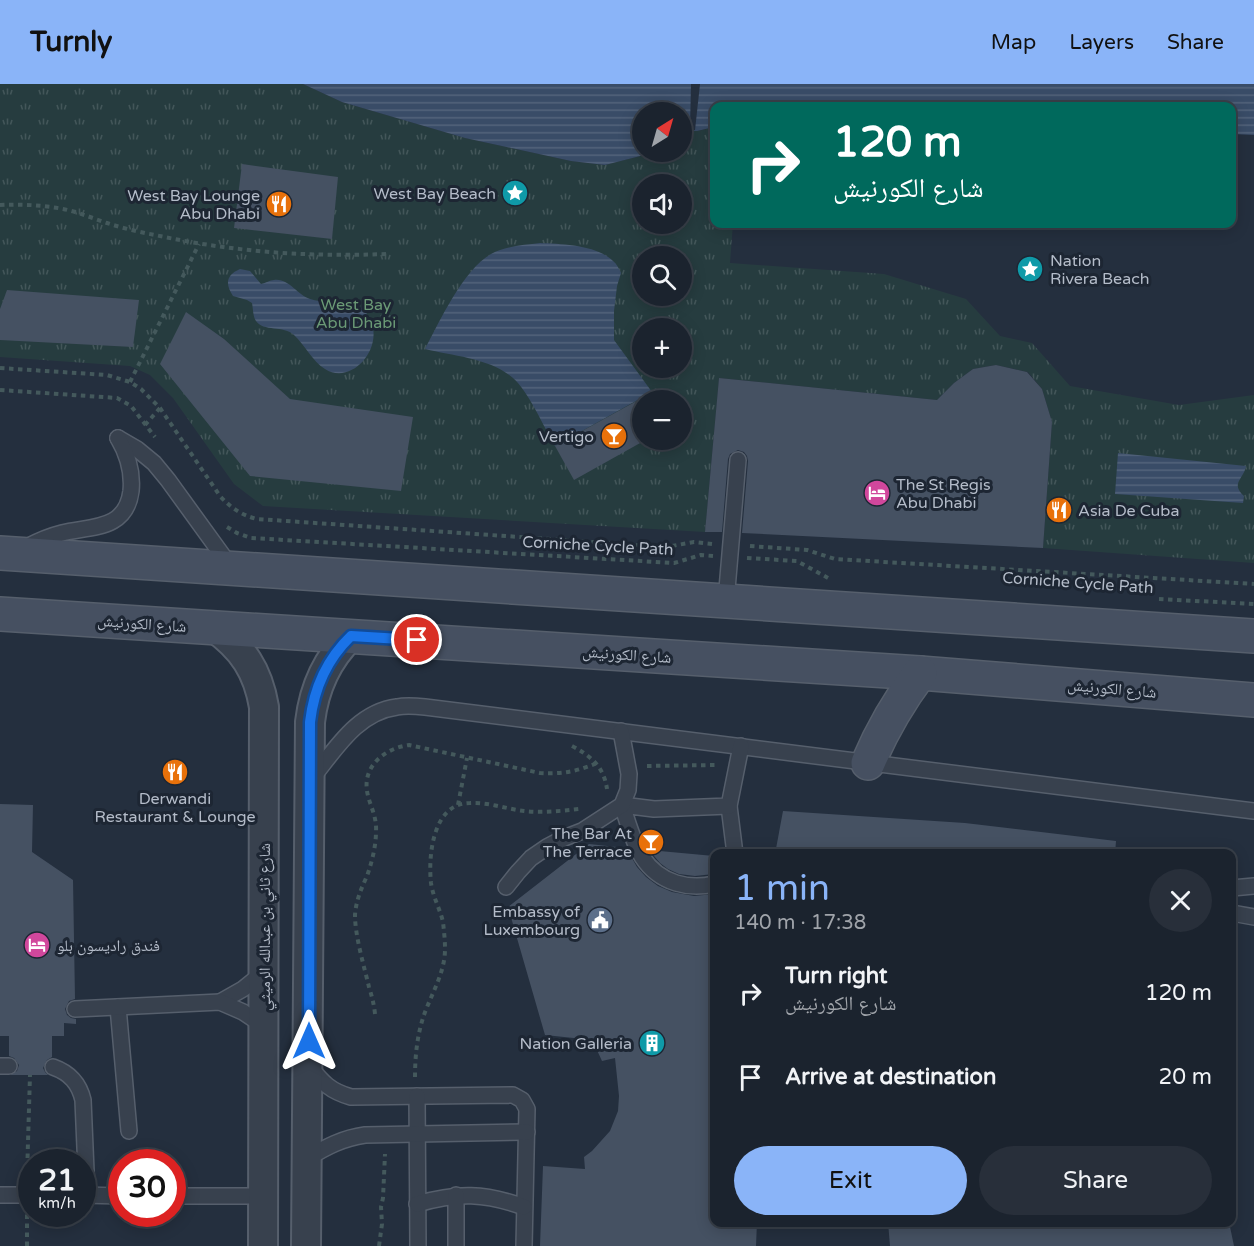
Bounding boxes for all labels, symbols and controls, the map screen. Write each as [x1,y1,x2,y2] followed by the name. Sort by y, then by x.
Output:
[30,25,112,59] text: Turnly
[991,30,1036,55] text: Map
[1069,30,1134,55] text: Layers
[1167,30,1224,55] text: Share
[632,102,692,162] north arrow
[632,102,692,450] map controls
[833,117,962,168] text: 120 m
[734,126,812,204] icon: right
[833,172,984,205] text: شارع الكورنيش
[632,174,692,234] button: sound
[500,178,530,208] place icon: West Bay Beach
[374,184,496,204] place label: West Bay Beach
[127,186,260,224] place label: West Bay Lounge Abu Dhabi
[264,189,294,219] restaurant icon: West Bay Lounge Abu Dhabi
[632,246,692,306] button: search
[1050,251,1149,289] place label: Nation Rivera Beach
[1015,254,1045,284] place icon: Nation Rivera Beach
[316,295,396,333] park label: West Bay Abu Dhabi
[632,318,692,378] button: +
[632,390,692,450] button: −
[599,421,629,451] bar icon: Vertigo
[539,427,594,447] place label: Vertigo
[896,475,991,513] place label: The St Regis Abu Dhabi
[862,478,892,508] hotel icon: The St Regis Abu Dhabi
[1044,495,1074,525] restaurant icon: Asia De Cuba
[1078,501,1179,521] place label: Asia De Cuba
[522,532,674,560] street label: Corniche Cycle Path
[1002,568,1154,598] street label: Corniche Cycle Path
[97,611,187,637] street label: شارع الكورنيش
[391,614,442,665] pin
[400,623,433,656] icon: arrive
[582,642,672,668] street label: شارع الكورنيش
[1067,675,1157,703] street label: شارع الكورنيش
[160,757,190,787] restaurant icon: Derwandi Restaurant & Lounge
[94,789,256,827] place label: Derwandi Restaurant & Lounge
[543,824,632,862] place label: The Bar At The Terrace
[636,827,666,857] bar icon: The Bar At The Terrace
[255,843,277,1011] street label: شارع ثاني بن عبدالله الرميثي
[734,867,830,910] text: 1 min
[1149,869,1212,932] button: close
[484,902,581,940] place label: Embassy of Luxembourg
[585,905,615,935] public building icon: Embassy of Luxembourg
[734,911,866,935] text: 140 m · 17:38
[22,930,52,960] hotel icon: فندق راديسون بلو
[57,936,160,956] place label: فندق راديسون بلو
[785,963,887,989] text: Turn right
[734,977,767,1010] icon: right
[1145,980,1212,1006] text: 120 m
[785,992,897,1016] text: شارع الكورنيش
[277,1009,341,1073] position arrow
[637,1028,667,1058] building icon: Nation Galleria
[519,1034,632,1054] place label: Nation Galleria
[734,1061,767,1094] icon: arrive
[785,1064,996,1090] text: Arrive at destination
[1158,1064,1212,1090] text: 20 m
[734,1146,967,1215] button: Exit
[979,1146,1212,1215] button: Share
[108,1149,186,1227] speed limit sign: 30
[38,1162,76,1199] text: 21
[38,1194,76,1212] text: km/h

